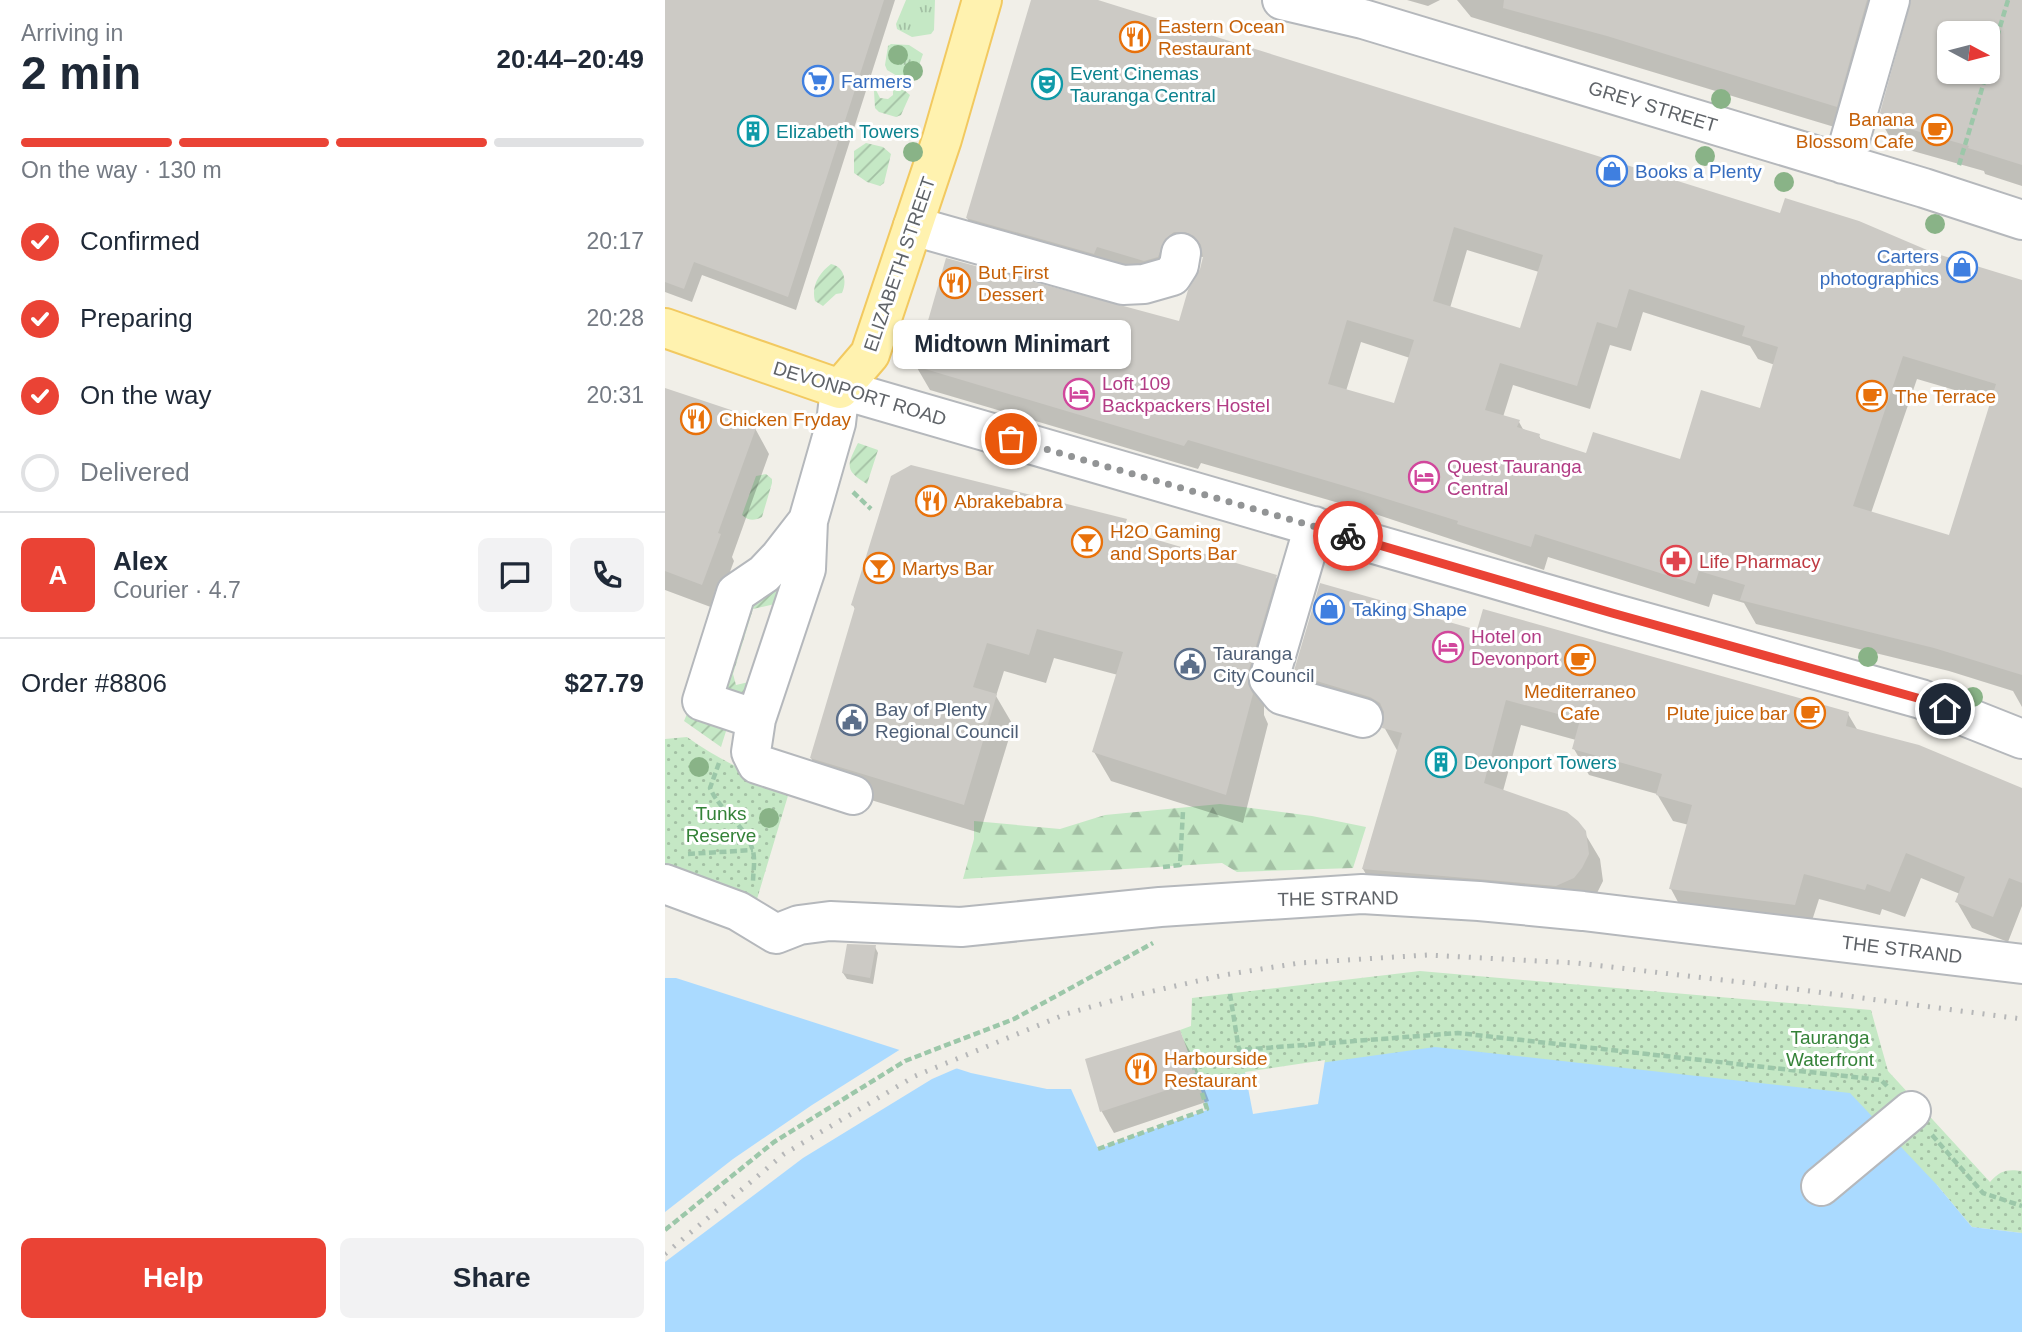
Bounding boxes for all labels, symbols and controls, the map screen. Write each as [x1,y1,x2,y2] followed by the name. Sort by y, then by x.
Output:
[1158,16,1285,59] place label: Eastern Ocean Restaurant
[21,20,123,46] text: Arriving in
[1118,20,1152,54] restaurant icon: Eastern Ocean Restaurant
[1937,21,2000,84] north arrow
[1937,21,2000,84] map controls
[497,44,644,74] text: 20:44–20:49
[21,47,141,99] text: 2 min
[1070,63,1216,106] place label: Event Cinemas Tauranga Central
[801,64,835,98] supermarket icon: Farmers
[1030,67,1064,101] theatre icon: Event Cinemas Tauranga Central
[841,71,912,92] place label: Farmers
[1586,77,1720,136] street label: GREY STREET
[1796,109,1914,152] place label: Banana Blossom Cafe
[1920,113,1954,147] cafe icon: Banana Blossom Cafe
[736,114,770,148] building icon: Elizabeth Towers
[776,121,919,142] place label: Elizabeth Towers
[1595,154,1629,188] shop icon: Books a Plenty
[21,157,222,183] text: On the way · 130 m
[1635,161,1762,182] place label: Books a Plenty
[860,174,939,354] street label: ELIZABETH STREET
[21,223,59,261] icon: check
[80,226,200,256] text: Confirmed
[586,228,644,254] text: 20:17
[1820,246,1939,289] place label: Carters photographics
[1945,250,1979,284] shop icon: Carters photographics
[978,262,1049,305] place label: But First Dessert
[938,266,972,300] restaurant icon: But First Dessert
[21,300,59,338] icon: check
[80,303,193,333] text: Preparing
[586,305,644,331] text: 20:28
[892,320,1130,369] callout: Midtown Minimart
[914,331,1110,357] text: Midtown Minimart
[771,357,949,430] street label: DEVONPORT ROAD
[1102,373,1270,416] place label: Loft 109 Backpackers Hostel
[21,377,59,415] icon: check
[1062,377,1096,411] hotel icon: Loft 109 Backpackers Hostel
[1855,379,1889,413] cafe icon: The Terrace
[80,380,212,410] text: On the way
[586,382,644,408] text: 20:31
[1895,386,1996,407] place label: The Terrace
[679,402,713,436] restaurant icon: Chicken Fryday
[719,409,851,430] place label: Chicken Fryday
[981,409,1041,469] pin
[992,420,1030,458] icon: bag
[1447,456,1582,499] place label: Quest Tauranga Central
[80,457,190,487] text: Delivered
[1407,460,1441,494] hotel icon: Quest Tauranga Central
[914,484,948,518] restaurant icon: Abrakebabra
[954,491,1063,512] place label: Abrakebabra
[1313,501,1383,571] courier
[1329,517,1367,555] icon: bike
[1110,521,1237,564] place label: H2O Gaming and Sports Bar
[1070,525,1104,559] bar icon: H2O Gaming and Sports Bar
[478,538,552,612] button: chat
[570,538,644,612] button: phone
[1659,544,1693,578] pharmacy icon: Life Pharmacy
[113,546,168,576] text: Alex
[862,551,896,585] bar icon: Martys Bar
[1699,551,1821,572] place label: Life Pharmacy
[902,558,995,579] place label: Martys Bar
[49,560,67,590] text: A
[113,577,241,603] text: Courier · 4.7
[1312,592,1346,626] shop icon: Taking Shape
[1352,599,1467,620] place label: Taking Shape
[1471,626,1559,669] place label: Hotel on Devonport
[1431,630,1465,664] hotel icon: Hotel on Devonport
[1213,643,1314,686] place label: Tauranga City Council
[1563,643,1597,677] cafe icon: Mediterraneo Cafe
[1173,647,1207,681] public building icon: Tauranga City Council
[21,668,167,698] text: Order #8806
[564,668,644,698] text: $27.79
[1915,679,1975,739] pin
[1524,681,1636,724] place label: Mediterraneo Cafe
[1926,690,1964,728] icon: home
[1793,696,1827,730] cafe icon: Plute juice bar
[875,699,1019,742] place label: Bay of Plenty Regional Council
[835,703,869,737] public building icon: Bay of Plenty Regional Council
[1667,703,1788,724] place label: Plute juice bar
[1424,745,1458,779] building icon: Devonport Towers
[1464,752,1617,773] place label: Devonport Towers
[686,803,756,846] park label: Tunks Reserve
[1277,887,1399,910] street label: THE STRAND
[1840,932,1963,967] street label: THE STRAND
[1786,1027,1875,1070] park label: Tauranga Waterfront
[1164,1048,1268,1091] place label: Harbourside Restaurant
[1124,1052,1158,1086] restaurant icon: Harbourside Restaurant
[21,1238,326,1318] button: Help
[340,1238,644,1318] button: Share

